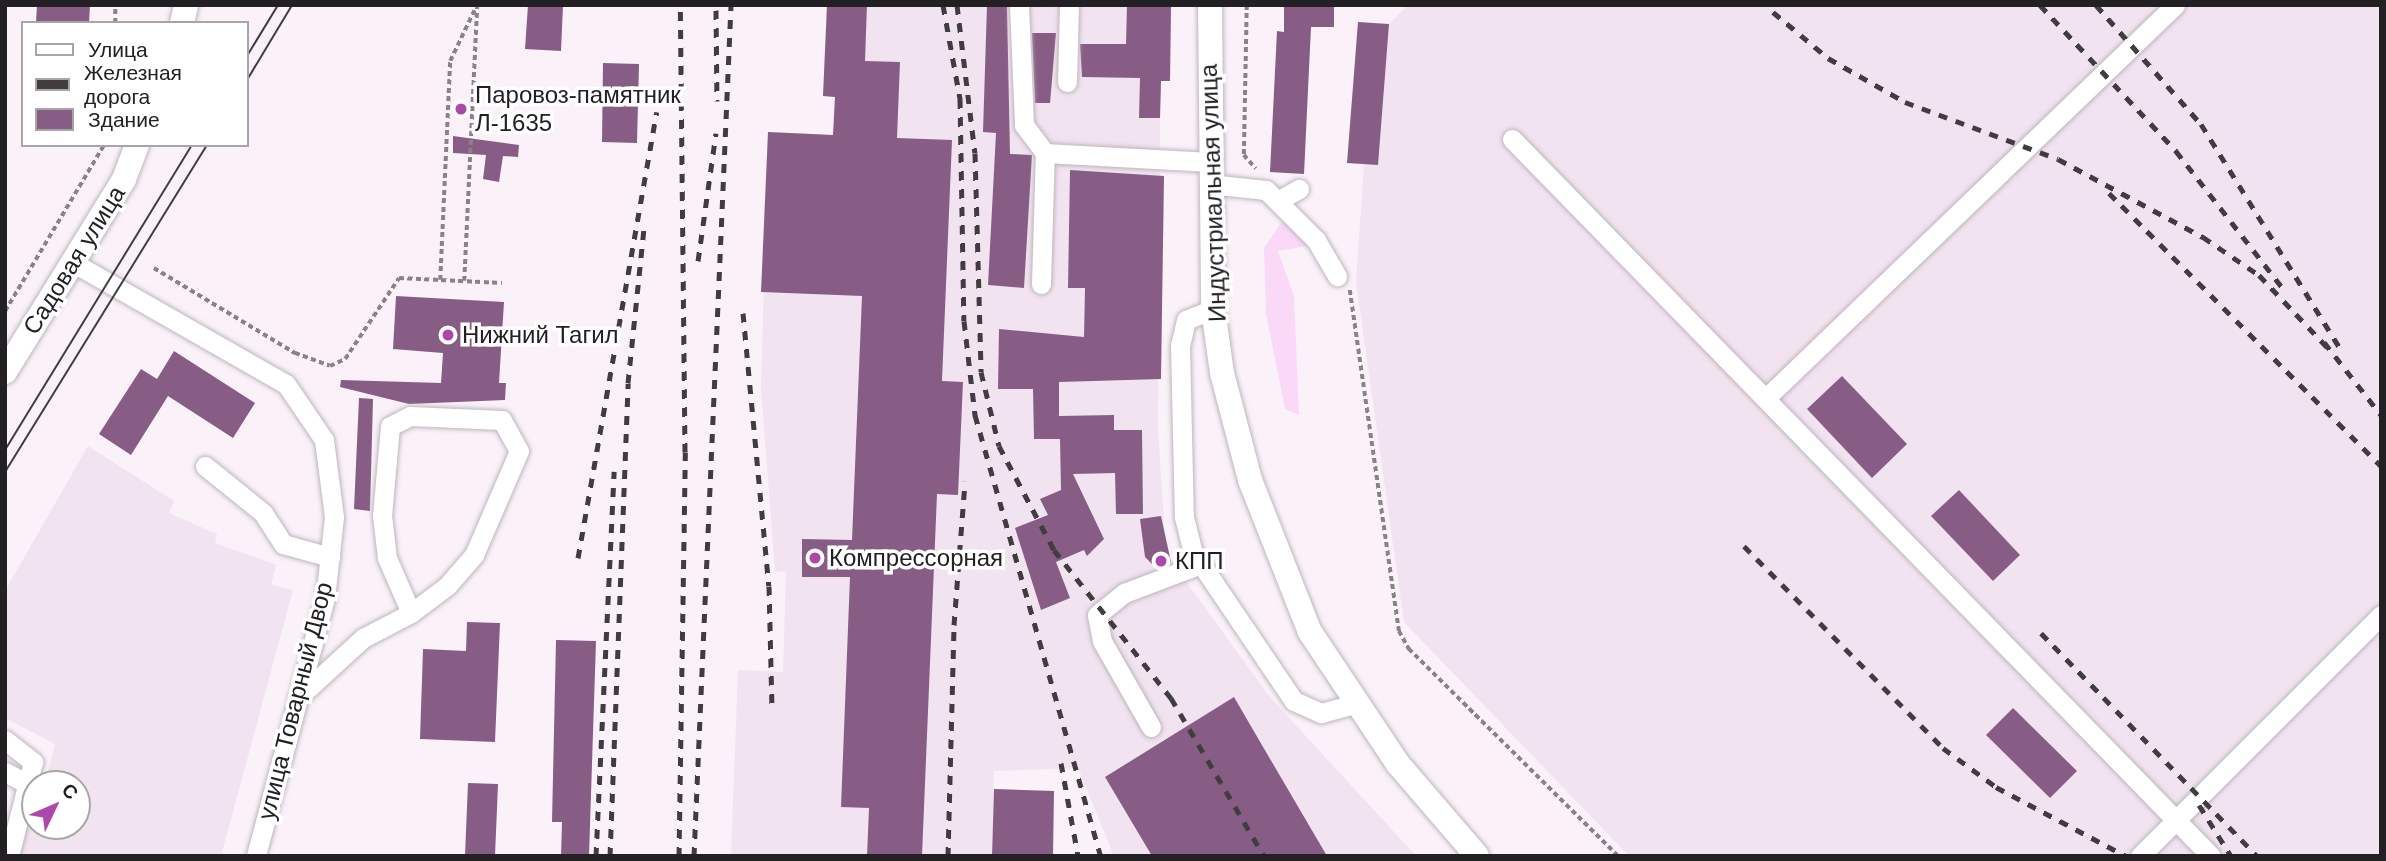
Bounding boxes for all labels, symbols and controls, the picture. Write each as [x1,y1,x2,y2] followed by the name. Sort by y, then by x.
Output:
[21,21,248,147] legend
[88,38,148,61] text: Улица
[84,61,182,108] text: Железная дорога
[1194,64,1232,322] street label: Индустриальная улица
[475,81,681,137] place label: Паровоз-памятник Л-1635
[453,101,469,117] marker: Паровоз-памятник Л-1635
[88,108,160,131] text: Здание
[17,180,131,340] street label: Садовая улица
[462,321,619,349] place label: Нижний Тагил
[440,327,456,343] marker: Нижний Тагил
[829,544,1003,572] place label: Компрессорная
[1175,547,1223,575] place label: КПП
[807,550,823,566] marker: Компрессорная
[1153,553,1169,569] marker: КПП
[252,579,338,823] street label: улица Товарный Двор
[21,770,91,840] north arrow
[58,779,82,804] text: С

